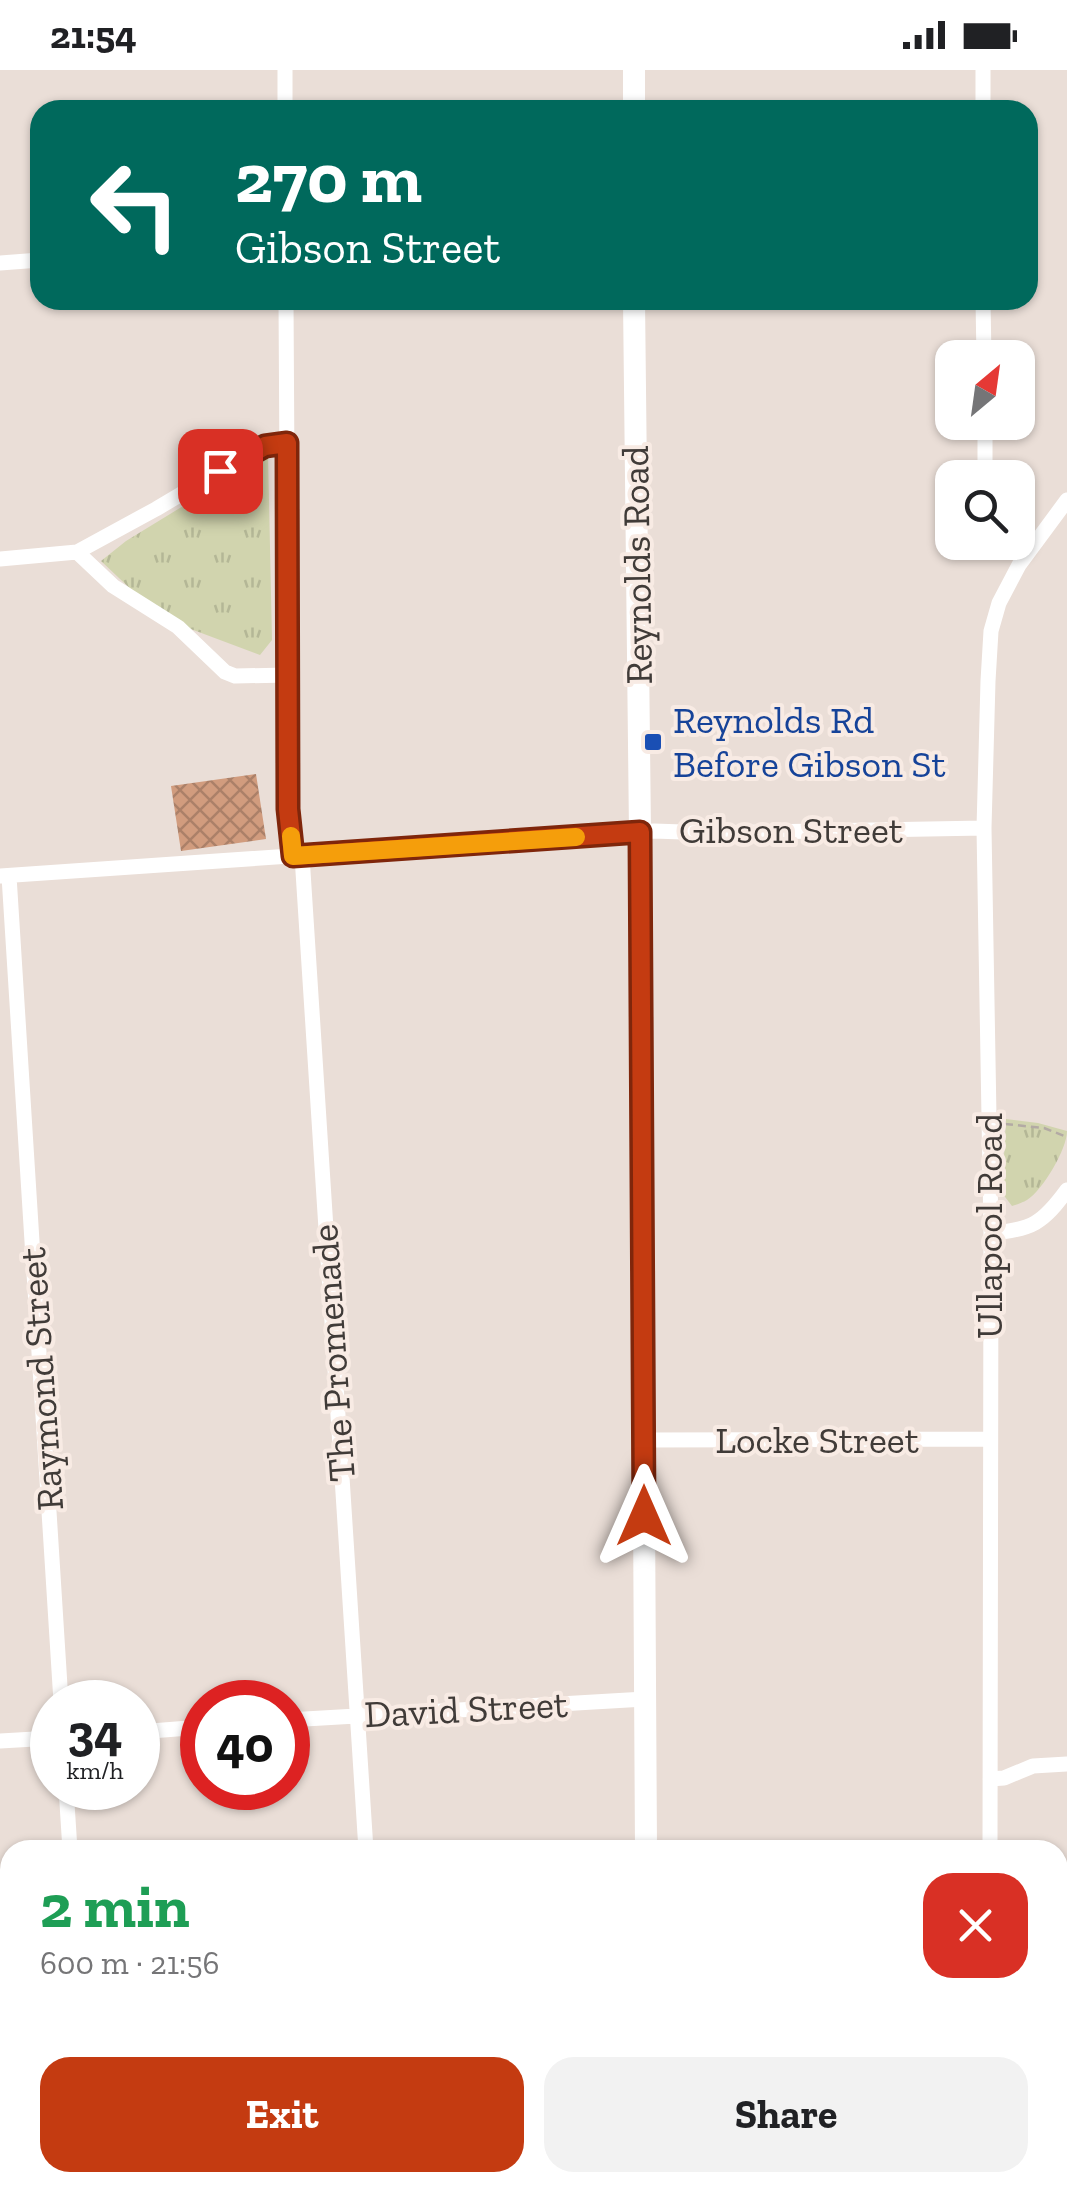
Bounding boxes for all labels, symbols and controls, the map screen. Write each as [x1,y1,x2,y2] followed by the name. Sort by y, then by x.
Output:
[50,12,137,58] text: 21:54
[235,136,422,220] text: 270 m
[70,140,200,270] icon: left
[235,221,500,275] text: Gibson Street
[935,340,1035,440] north arrow
[935,340,1035,560] map controls
[178,429,263,514] pin
[193,444,248,499] icon: arrive
[612,445,662,685] street label: Reynolds Road
[935,460,1035,560] button: search
[673,697,946,787] place label: Reynolds Rd Before Gibson St
[642,731,664,753] marker: Reynolds Rd Before Gibson St
[679,807,903,853] street label: Gibson Street
[966,1113,1012,1339] street label: Ullapool Road
[301,1223,365,1483] street label: The Promenade
[9,1246,73,1512] street label: Raymond Street
[715,1417,919,1463] street label: Locke Street
[592,1464,696,1568] position arrow
[180,1680,310,1810] speed limit sign: 40
[363,1681,569,1737] street label: David Street
[67,1703,123,1763] text: 34
[66,1755,124,1785] text: km/h
[40,1870,190,1942] text: 2 min
[923,1873,1028,1978] button: close
[40,1944,220,1982] text: 600 m · 21:56
[40,2057,524,2172] button: Exit
[544,2057,1028,2172] button: Share

